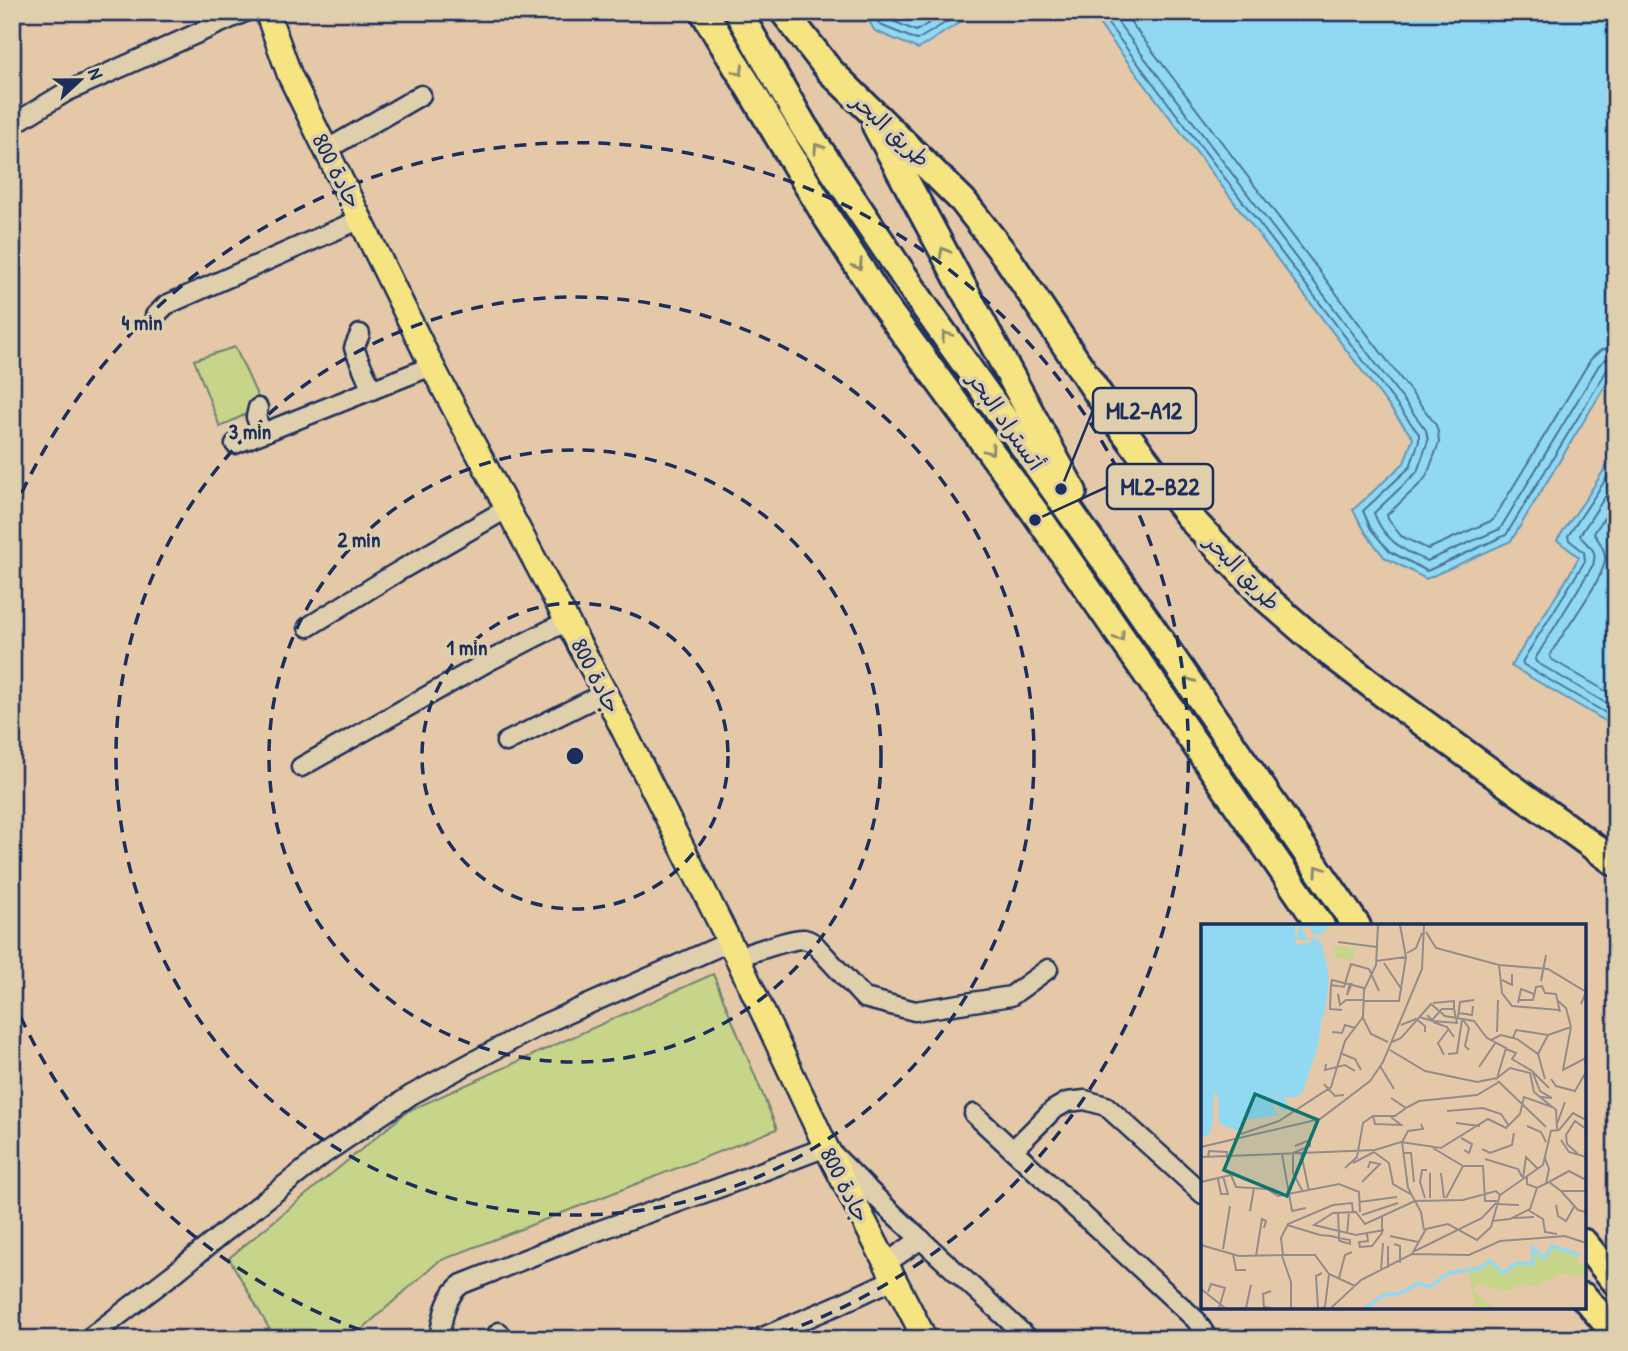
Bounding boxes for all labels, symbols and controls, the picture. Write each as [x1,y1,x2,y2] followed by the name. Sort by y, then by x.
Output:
[46,46,116,116] north arrow
[731,63,744,76] one-way arrow
[82,64,110,83] text: N
[844,84,937,174] street label: طريق البحر
[305,128,370,214] street label: جادة 800
[814,143,826,156] one-way arrow
[939,247,952,259] one-way arrow
[849,257,862,270] one-way arrow
[121,308,163,337] text: 4 min
[942,331,954,344] one-way arrow
[960,363,1052,477] street label: أتستراد البحر
[1093,388,1196,433] callout: ML2-A12
[1106,394,1183,426] text: ML2-A12
[229,417,271,446] text: 3 min
[981,442,994,455] one-way arrow
[1107,464,1213,509] callout: ML2-B22
[1121,470,1200,502] text: ML2-B22
[337,525,381,554] text: 2 min
[1197,525,1288,617] street label: طريق البحر
[1112,629,1125,642] one-way arrow
[447,633,487,662] text: 1 min
[564,633,629,719] street label: جادة 800
[1185,677,1197,690] one-way arrow
[563,744,587,768] centre of rings
[1314,864,1327,877] one-way arrow
[1201,924,1586,1309] inset map
[813,1142,878,1228] street label: جادة 800

